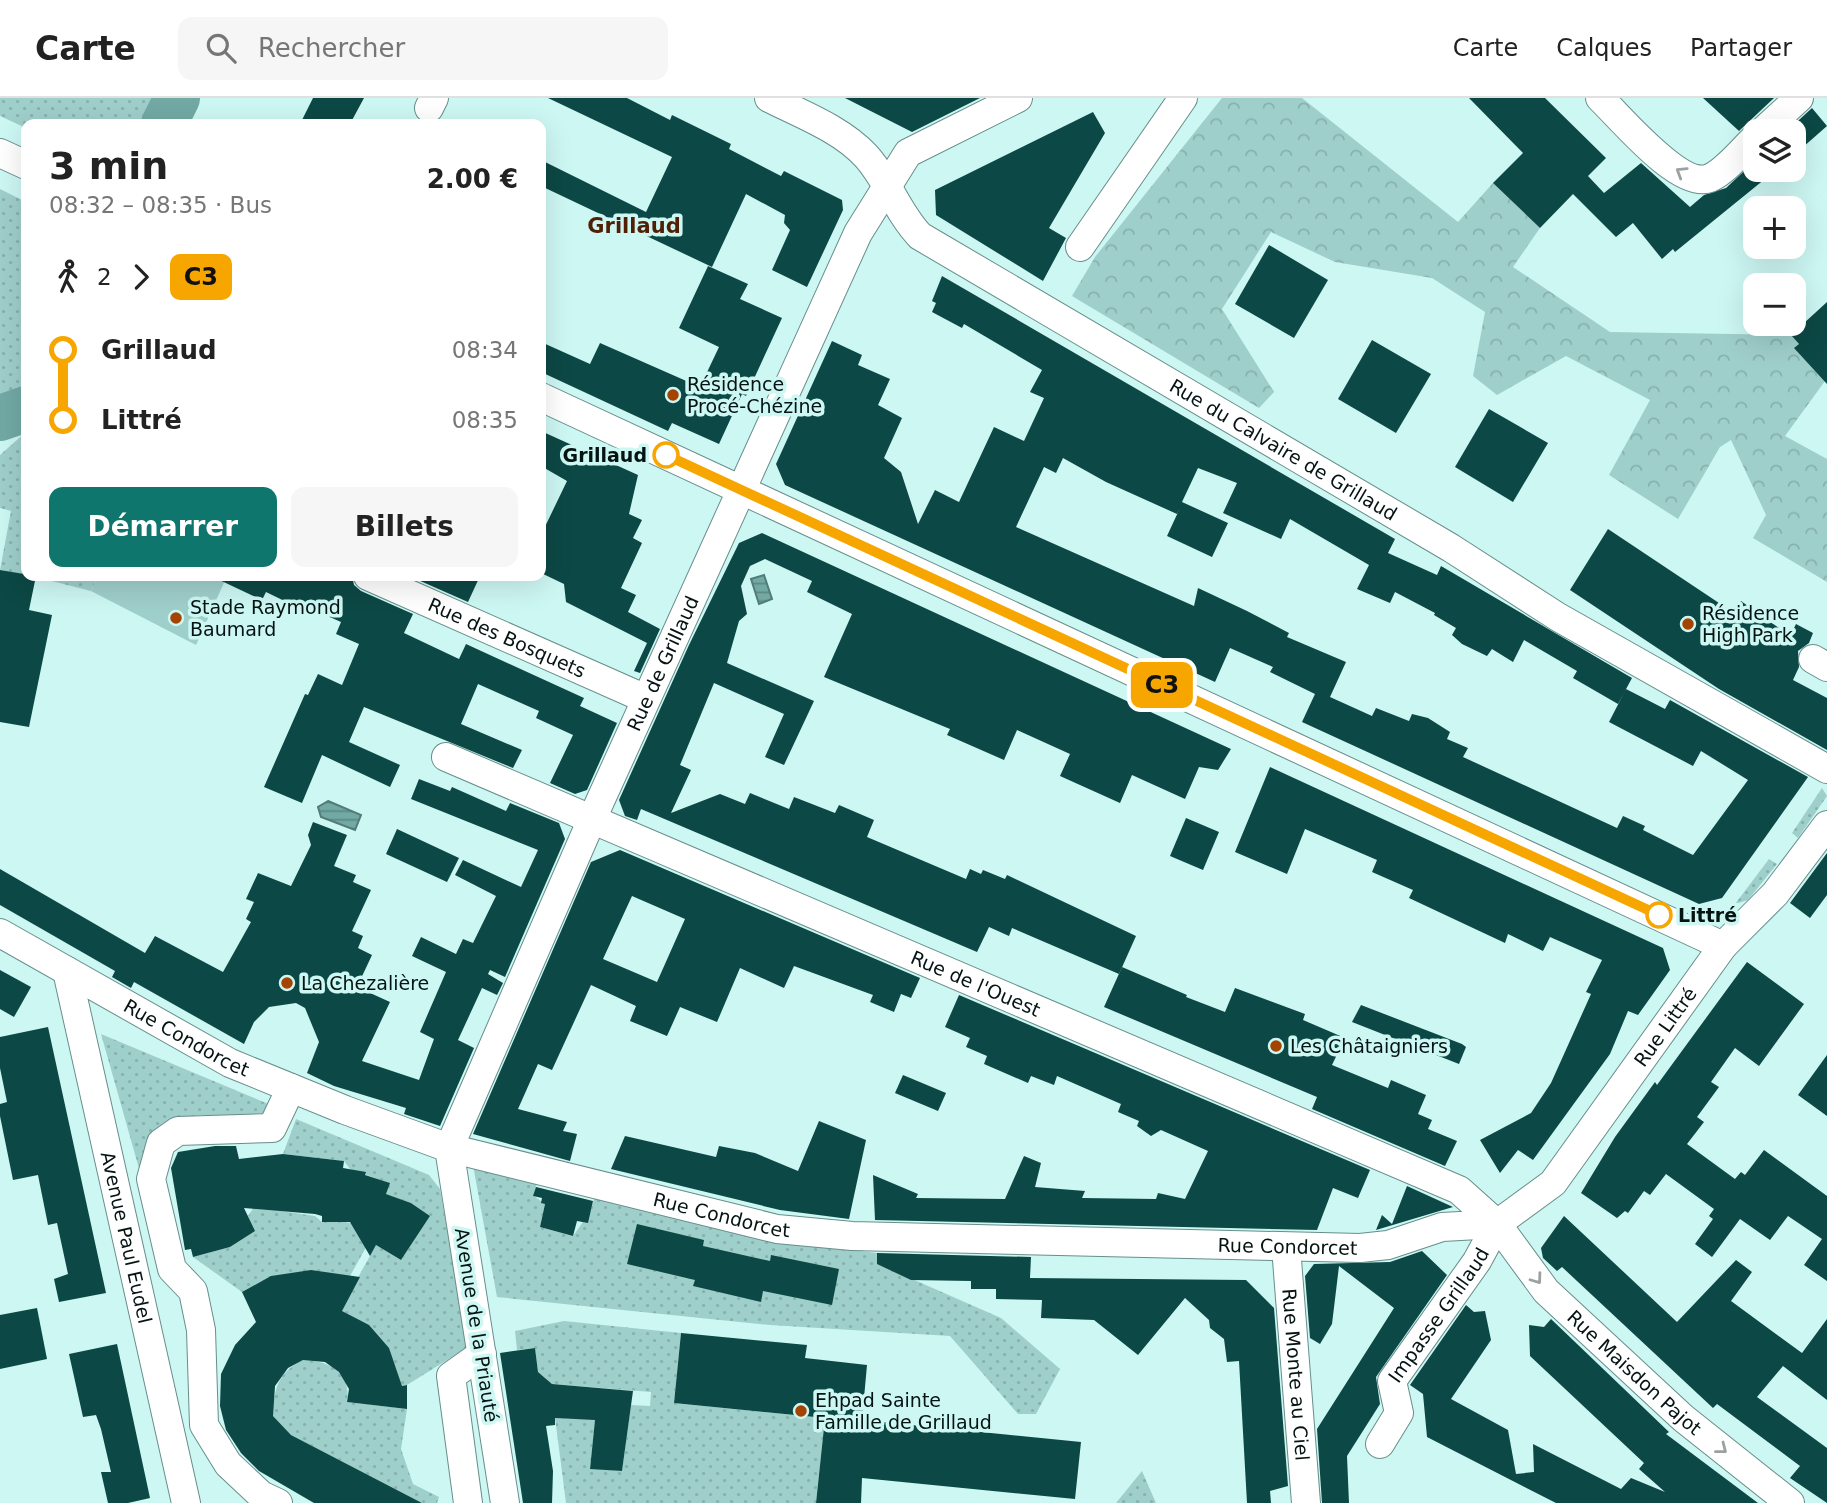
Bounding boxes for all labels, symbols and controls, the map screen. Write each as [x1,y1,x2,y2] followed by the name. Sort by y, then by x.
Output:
[178,17,668,80] search box
[35,29,136,68] text: Carte
[202,29,240,67] icon: search
[258,33,405,63] text: Rechercher
[1453,34,1518,62] text: Carte
[1556,34,1652,62] text: Calques
[1690,34,1792,62] text: Partager
[1743,119,1806,336] map controls
[1743,119,1806,182] button: layers
[49,144,168,188] text: 3 min
[427,164,518,194] text: 2.00 €
[1675,168,1688,181] one-way arrow
[49,192,272,218] text: 08:32 – 08:35 · Bus
[1743,196,1806,259] button: +
[587,214,681,238] district label: Grillaud
[49,258,87,296] icon: walk
[122,258,160,296] icon: forward
[184,263,218,291] text: C3
[97,264,112,290] text: 2
[1743,273,1806,336] button: −
[101,335,217,365] text: Grillaud
[452,337,518,363] text: 08:34
[687,373,822,417] place label: Résidence Procé-Chézine
[1166,374,1401,525] street label: Rue du Calvaire de Grillaud
[665,387,681,403] marker: Résidence Procé-Chézine
[101,405,182,435] text: Littré
[452,407,518,433] text: 08:35
[653,442,679,468] marker: Grillaud
[563,444,647,466] place label: Grillaud
[49,487,277,567] button: Démarrer
[291,487,518,567] button: Billets
[622,592,703,734] street label: Rue de Grillaud
[425,593,589,682] street label: Rue des Bosquets
[190,596,341,640] place label: Stade Raymond Baumard
[1702,602,1799,646] place label: Résidence High Park
[168,610,184,626] marker: Stade Raymond Baumard
[1680,616,1696,632] marker: Résidence High Park
[1130,662,1194,708] line badge: C3
[1145,671,1179,699] text: C3
[1646,902,1672,928] marker: Littré
[1678,904,1737,926] place label: Littré
[908,946,1044,1021] street label: Rue de l'Ouest
[301,972,429,994] place label: La Chezalière
[279,975,295,991] marker: La Chezalière
[1629,983,1701,1070] street label: Rue Littré
[120,994,252,1081] street label: Rue Condorcet
[1290,1035,1448,1057] place label: Les Châtaigniers
[1268,1038,1284,1054] marker: Les Châtaigniers
[97,1149,156,1325] street label: Avenue Paul Eudel
[651,1188,791,1241] street label: Rue Condorcet
[451,1226,503,1424] street label: Avenue de la Priauté
[1217,1234,1358,1259] street label: Rue Condorcet
[1384,1244,1493,1386] street label: Impasse Grillaud
[1528,1271,1541,1284] one-way arrow
[1278,1288,1314,1462] street label: Rue Monte au Ciel
[1563,1306,1706,1439] street label: Rue Maisdon Pajot
[815,1389,992,1433] place label: Ehpad Sainte Famille de Grillaud
[793,1403,809,1419] marker: Ehpad Sainte Famille de Grillaud
[1714,1441,1727,1453] one-way arrow

